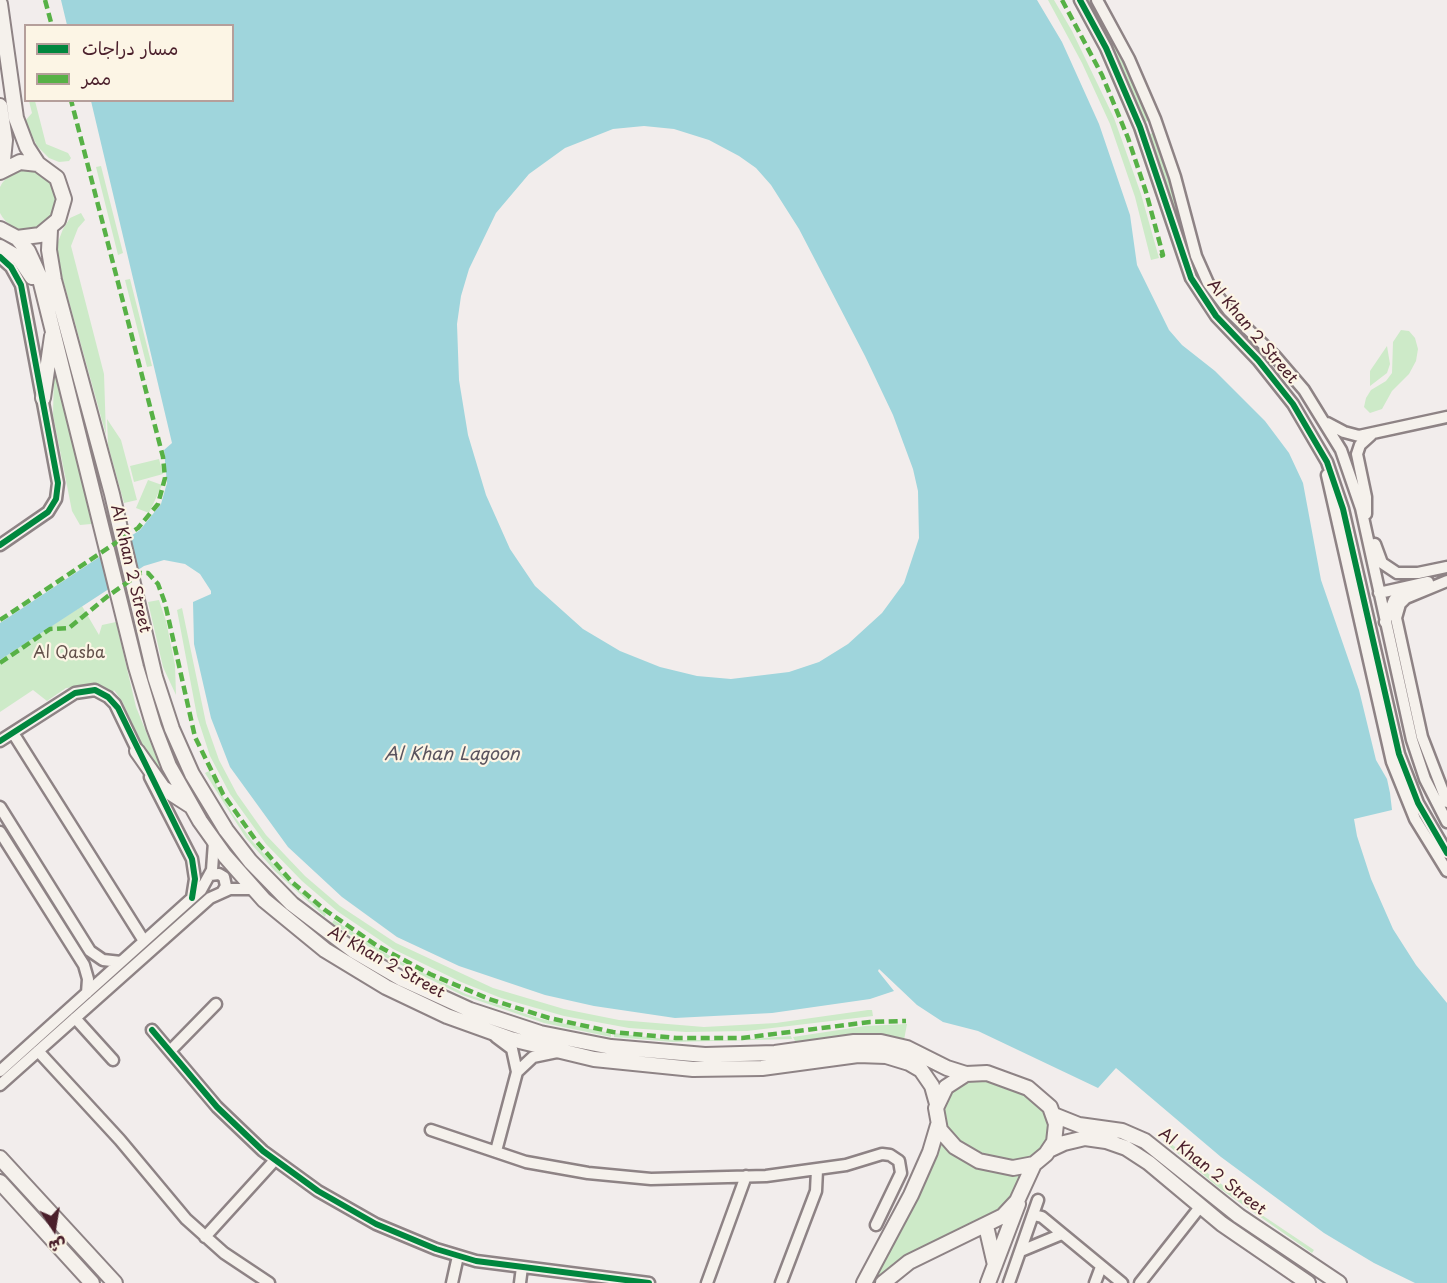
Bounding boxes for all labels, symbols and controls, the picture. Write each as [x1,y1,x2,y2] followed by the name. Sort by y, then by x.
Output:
[24,24,234,102] legend
[82,34,178,61] text: مسار دراجات
[82,64,111,91] text: ممر
[1203,276,1301,388] street label: Al Khan 2 Street
[106,503,154,635] street label: Al Khan 2 Street
[33,644,105,664] park label: Al Qasba
[384,744,520,766] water label: Al Khan Lagoon
[324,923,448,1003] street label: Al Khan 2 Street
[1155,1124,1269,1220] street label: Al Khan 2 Street
[24,1199,84,1259] north arrow
[47,1233,69,1260] text: ش

